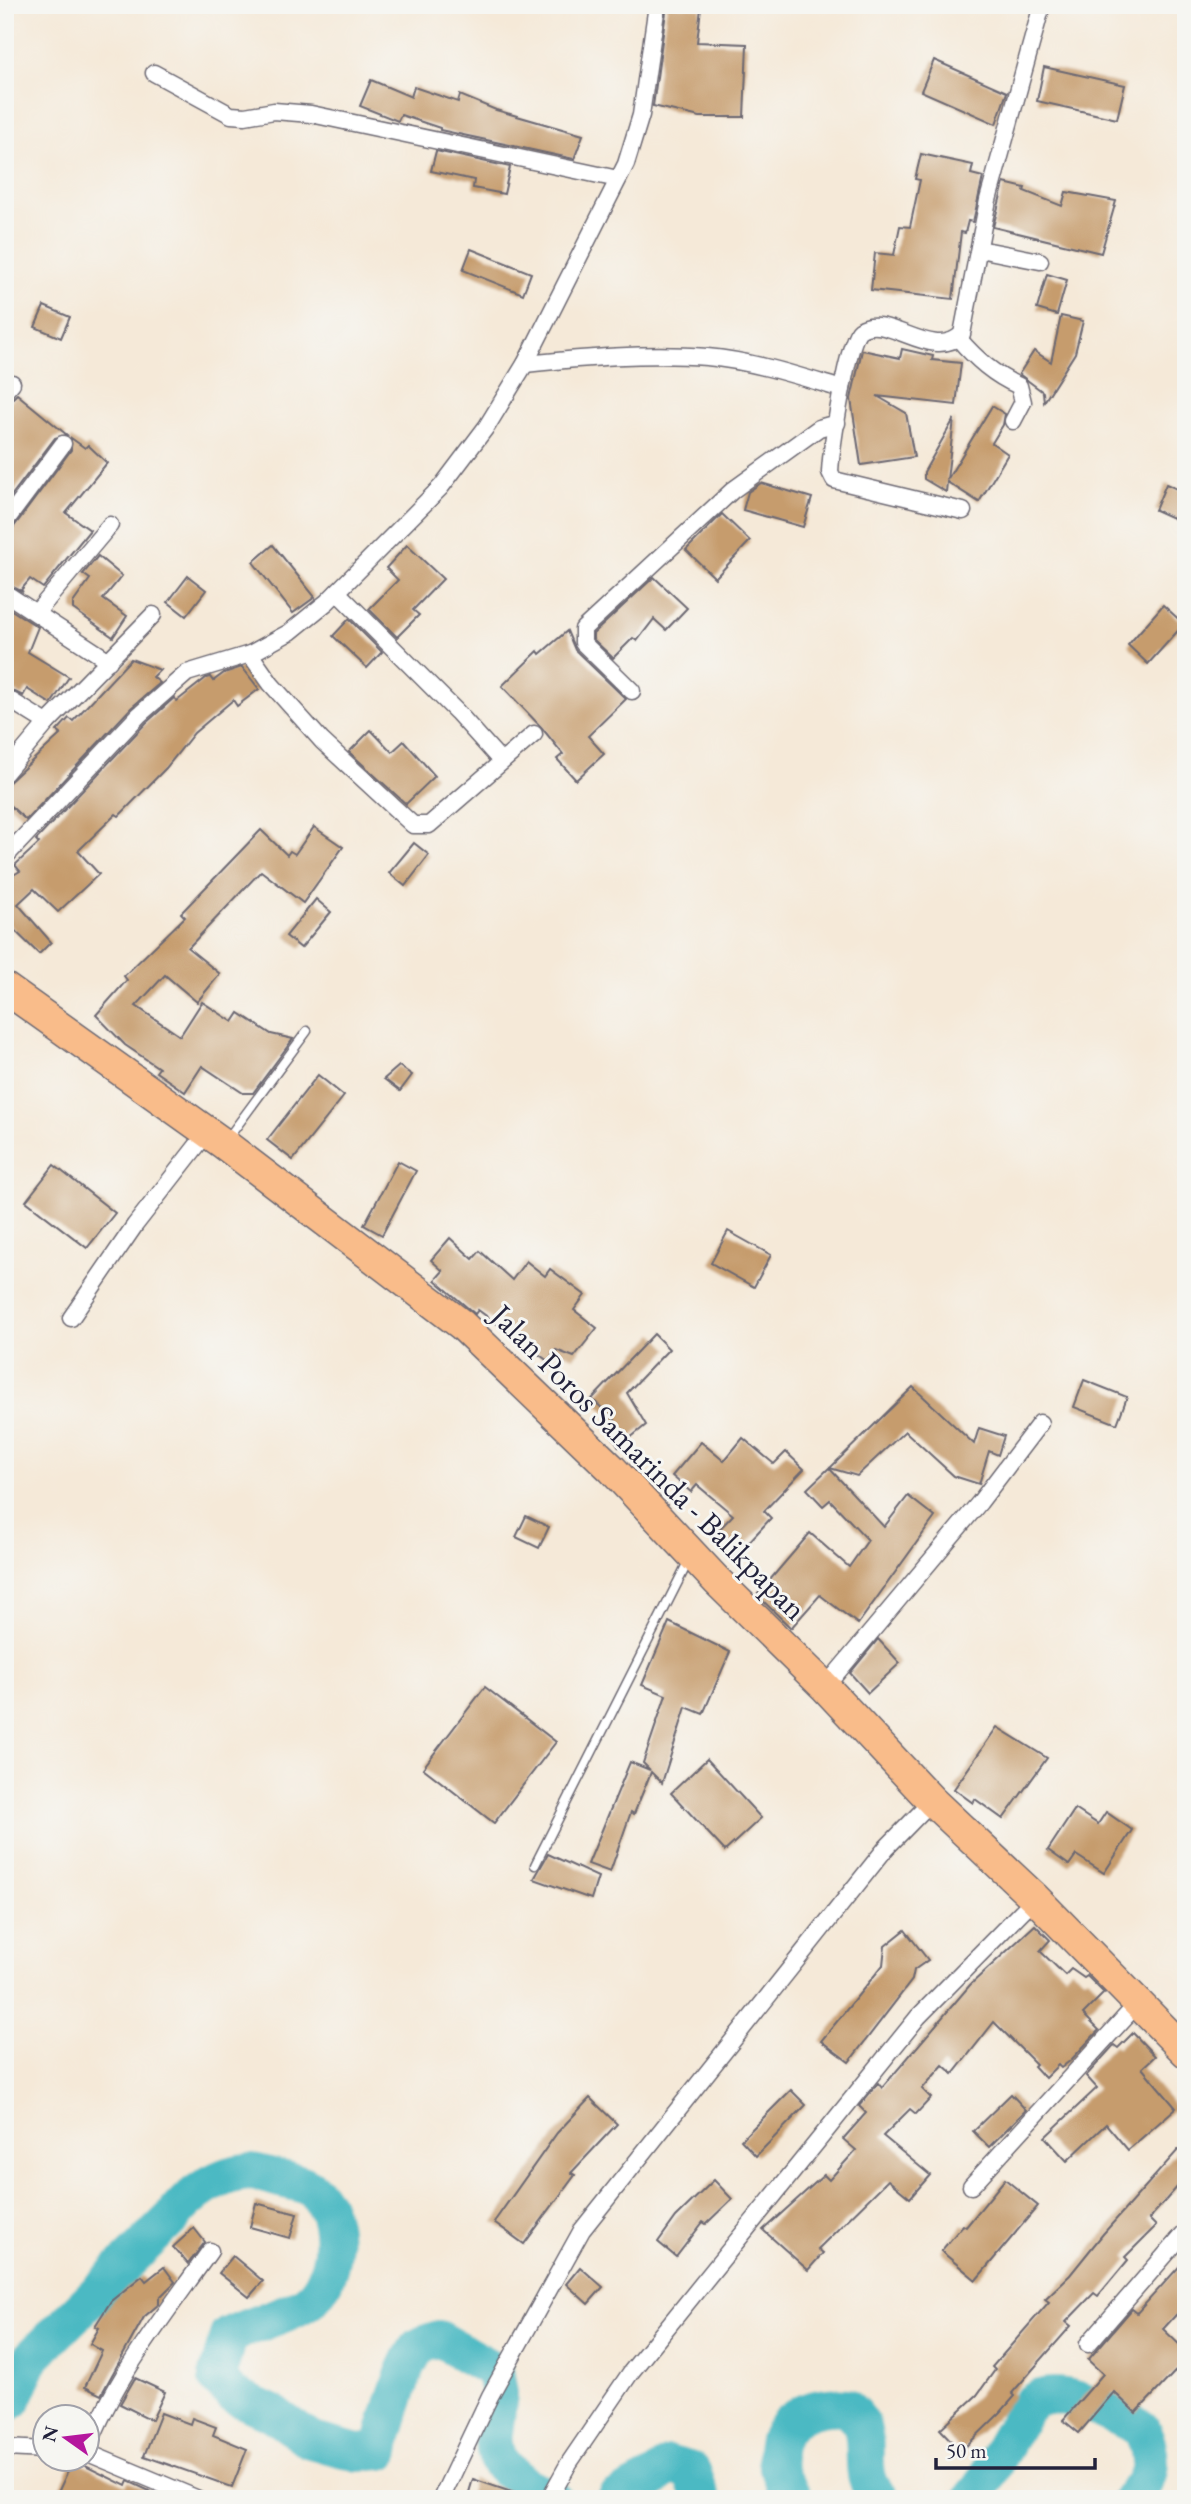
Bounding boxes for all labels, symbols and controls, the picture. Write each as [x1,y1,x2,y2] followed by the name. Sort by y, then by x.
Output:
[480,1293,816,1629] street label: Jalan Poros Samarinda - Balikpapan
[32,2402,102,2472] north arrow
[36,2423,64,2444] text: N
[936,2427,1095,2471] scale bar
[946,2437,987,2464] text: 50 m

